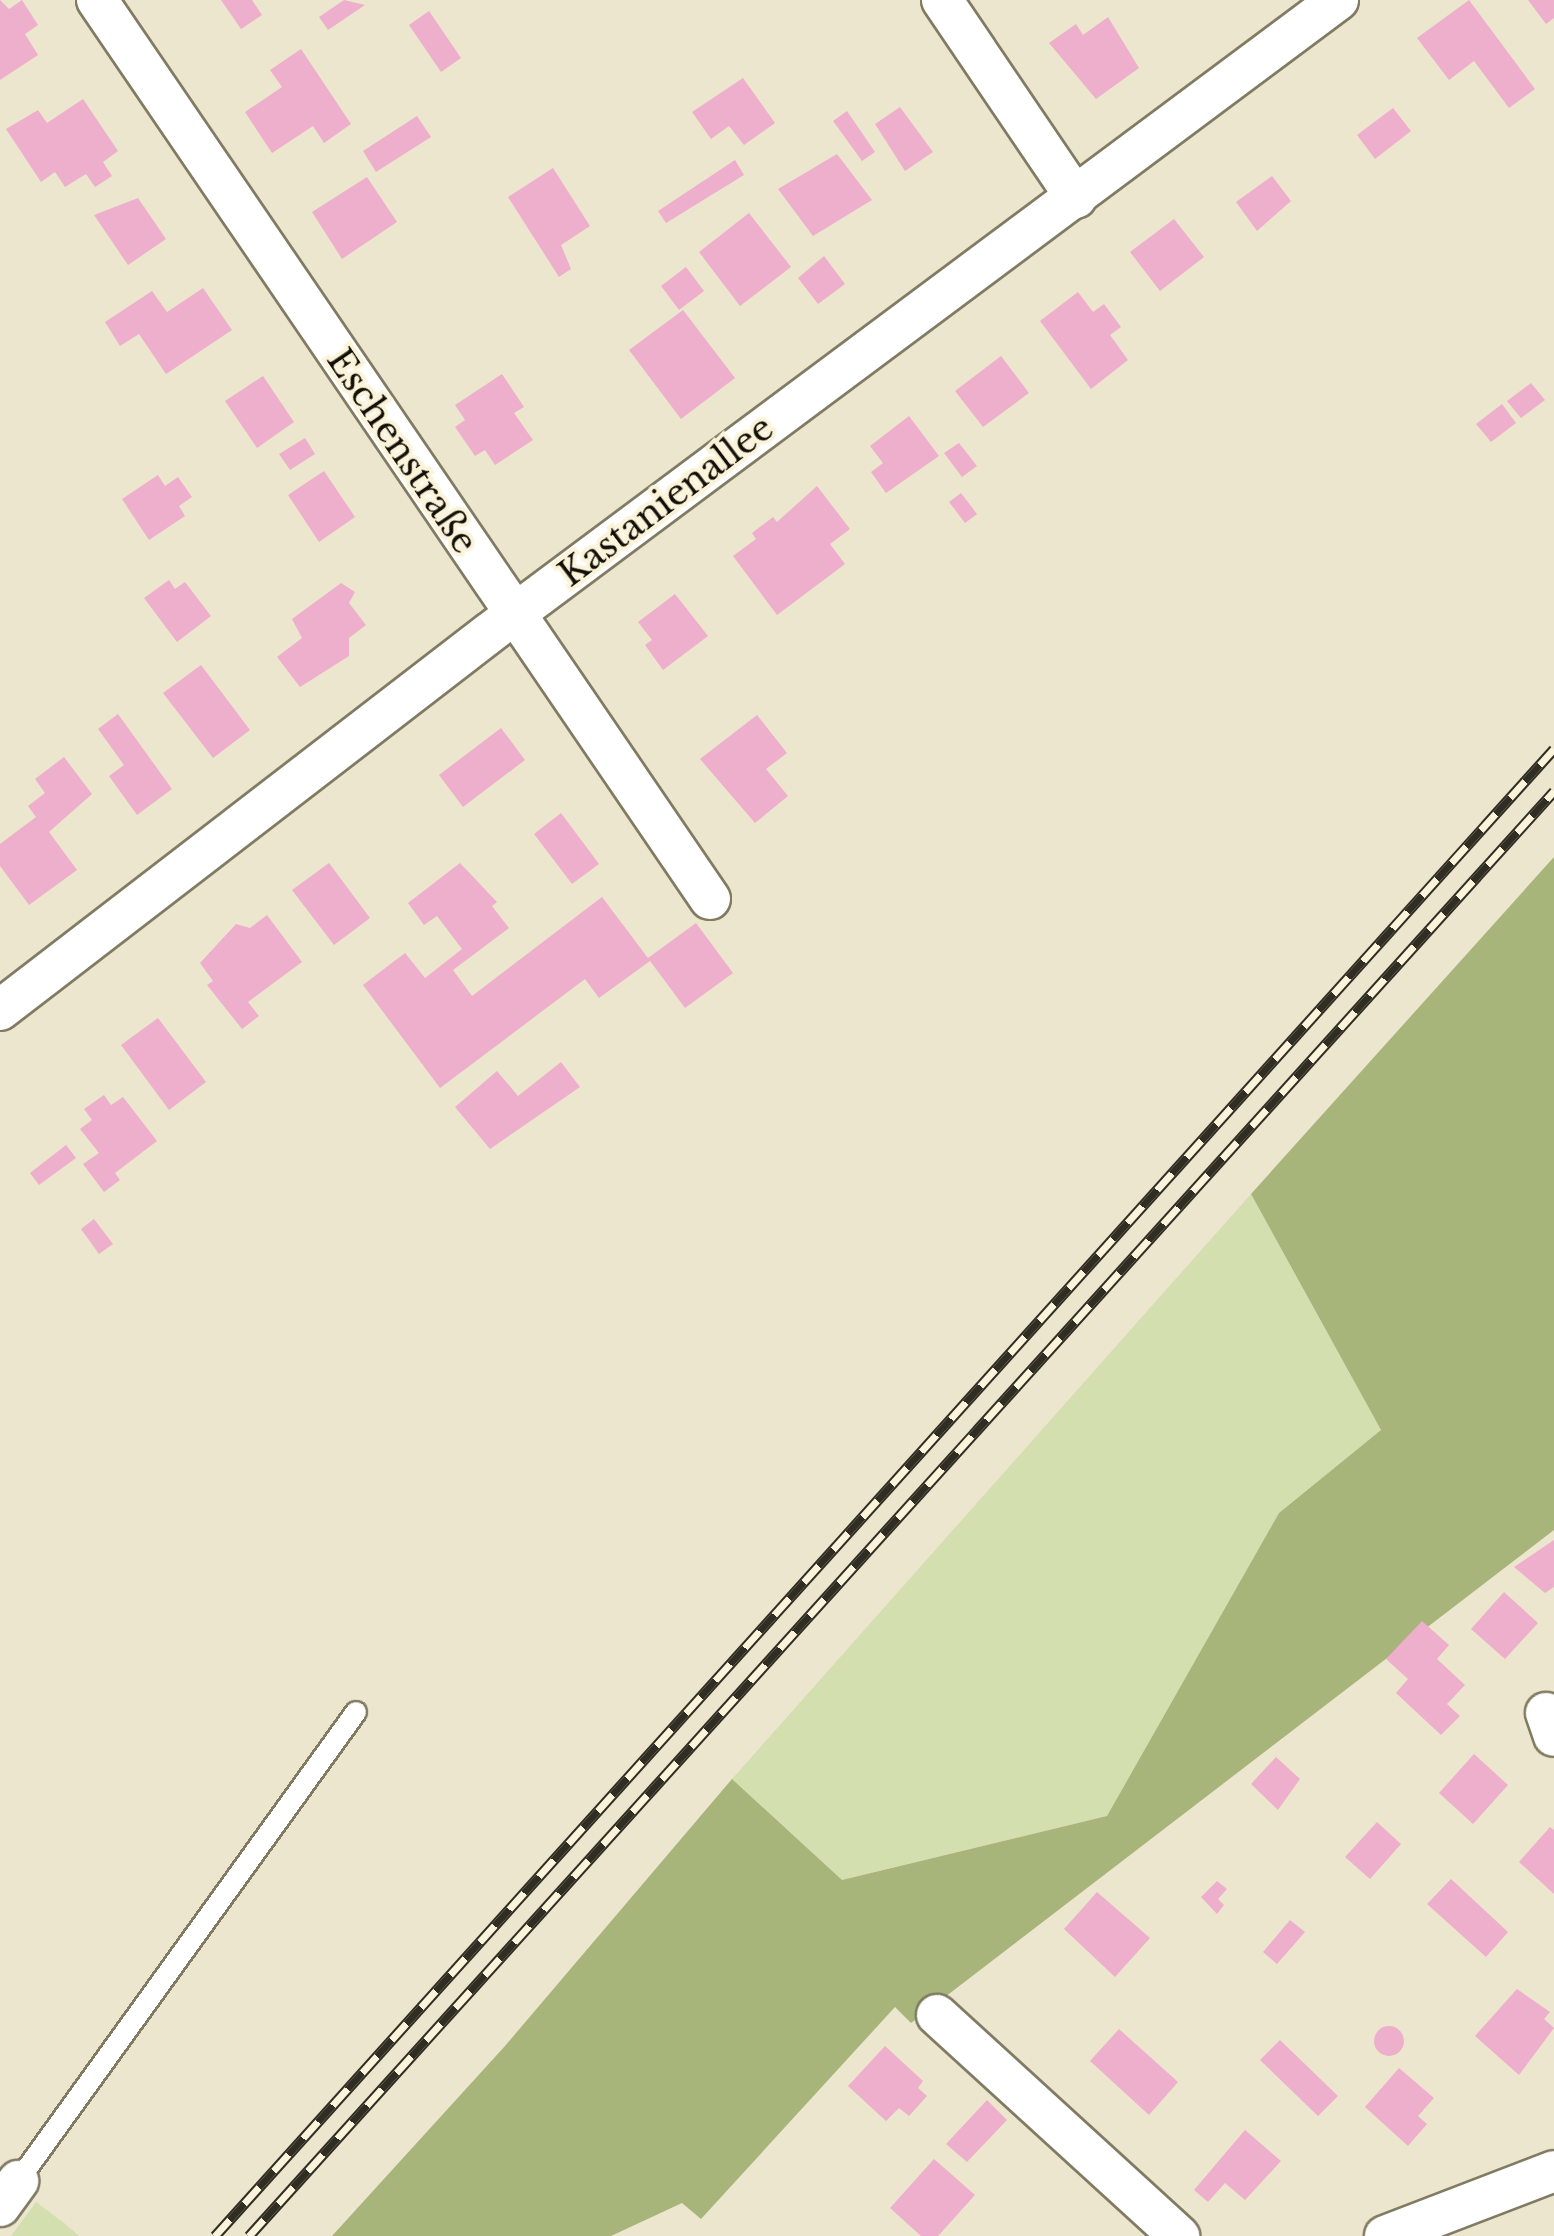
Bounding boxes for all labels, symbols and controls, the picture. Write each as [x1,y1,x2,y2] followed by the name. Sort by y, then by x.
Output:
[318,341,486,561] street label: Eschenstraße
[550,407,782,595] street label: Kastanienallee

